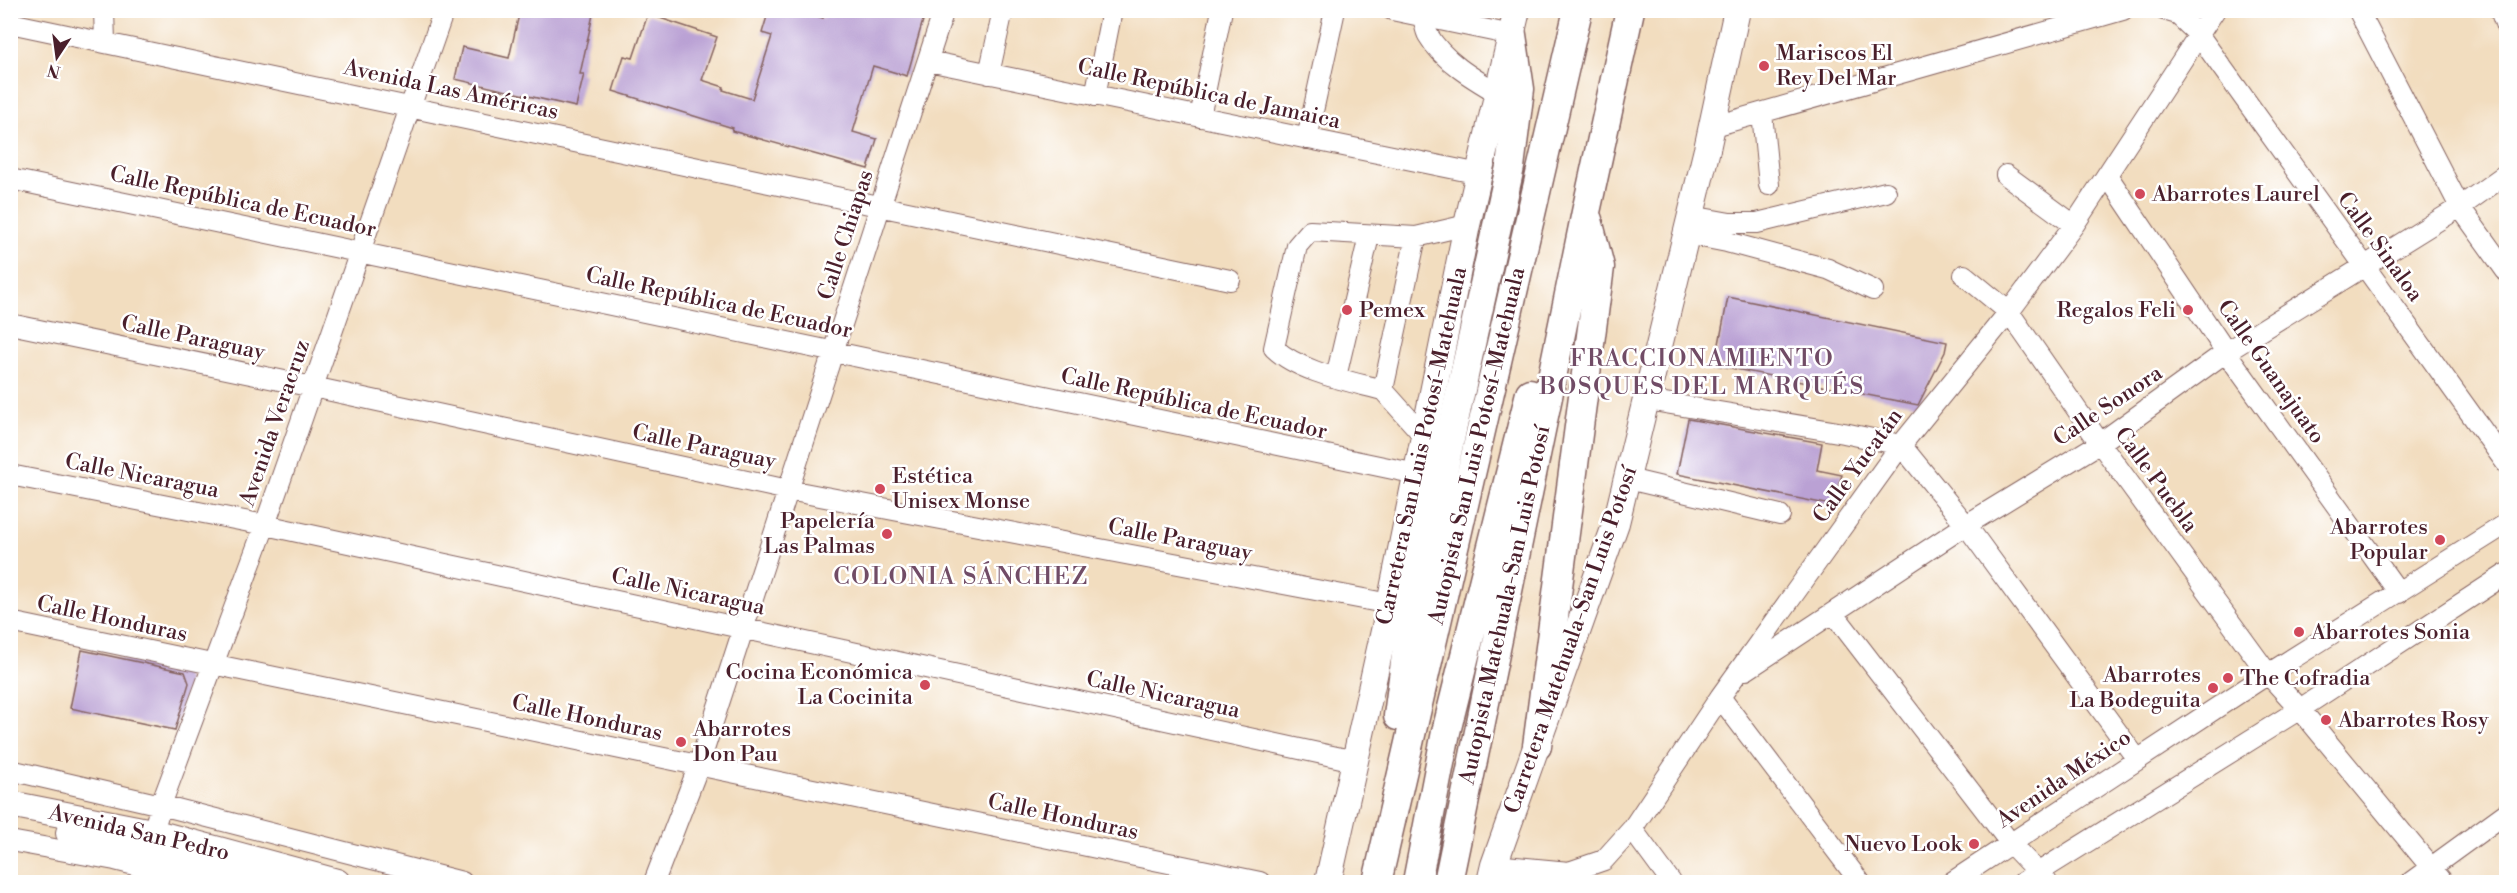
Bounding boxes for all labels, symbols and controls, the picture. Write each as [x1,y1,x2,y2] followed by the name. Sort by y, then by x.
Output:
[27,27,87,87] north arrow
[1776,40,1897,92] place label: Mariscos El Rey Del Mar
[1075,53,1344,135] street label: Calle República de Jamaica
[340,54,561,126] street label: Avenida Las Américas
[45,59,62,82] text: N
[1757,59,1771,73] marker: Mariscos El Rey Del Mar
[107,161,379,243] street label: Calle República de Ecuador
[812,167,880,303] street label: Calle Chiapas
[2151,181,2320,208] place label: Abarrotes Laurel
[2133,187,2147,201] marker: Abarrotes Laurel
[2331,187,2429,308] street label: Calle Sinaloa
[583,262,855,344] street label: Calle República de Ecuador
[1371,264,1473,627] street label: Carretera San Luis Potosí-Matehuala
[1422,264,1531,628] street label: Autopista San Luis Potosí-Matehuala
[2211,295,2331,449] street label: Calle Guanajuato
[1359,297,1426,324] place label: Pemex
[2056,297,2176,324] place label: Regalos Feli
[1340,303,1354,317] marker: Pemex
[2181,303,2195,317] marker: Regalos Feli
[119,310,268,366] street label: Calle Paraguay
[234,336,316,511] street label: Avenida Veracruz
[1538,344,1865,402] district label: FRACCIONAMIENTO BOSQUES DEL MARQUÉS
[2048,359,2168,452] street label: Calle Sonora
[1058,363,1330,445] street label: Calle República de Ecuador
[1807,403,1909,529] street label: Calle Yucatán
[630,419,779,475] street label: Calle Paraguay
[1454,422,1556,788] street label: Autopista Matehuala-San Luis Potosí
[2109,422,2204,539] street label: Calle Puebla
[63,448,222,504] street label: Calle Nicaragua
[1499,462,1644,817] street label: Carretera Matehuala-San Luis Potosí
[892,463,1030,515] place label: Estética Unisex Monse
[873,482,887,496] marker: Estética Unisex Monse
[764,508,876,560] place label: Papelería Las Palmas
[1106,513,1255,567] street label: Calle Paraguay
[2329,514,2428,566] place label: Abarrotes Popular
[880,527,894,541] marker: Papelería Las Palmas
[2433,533,2447,547] marker: Abarrotes Popular
[833,561,1089,592] district label: COLONIA SÁNCHEZ
[609,563,768,622] street label: Calle Nicaragua
[34,590,190,648] street label: Calle Honduras
[2310,619,2471,646] place label: Abarrotes Sonia
[2292,625,2306,639] marker: Abarrotes Sonia
[725,659,914,711] place label: Cocina Económica La Cocinita
[2069,662,2202,714] place label: Abarrotes La Bodeguita
[2240,665,2371,692] place label: The Cofradia
[1084,666,1243,725] street label: Calle Nicaragua
[2221,671,2235,685] marker: The Cofradia
[918,678,932,692] marker: Cocina Económica La Cocinita
[2206,681,2220,695] marker: Abarrotes La Bodeguita
[509,689,665,747] street label: Calle Honduras
[2337,707,2489,734] place label: Abarrotes Rosy
[2319,713,2333,727] marker: Abarrotes Rosy
[692,716,791,768] place label: Abarrotes Don Pau
[1991,724,2136,835] street label: Avenida México
[674,735,688,749] marker: Abarrotes Don Pau
[985,788,1141,846] street label: Calle Honduras
[45,799,232,867] street label: Avenida San Pedro
[1844,831,1964,858] place label: Nuevo Look
[1967,837,1981,851] marker: Nuevo Look

